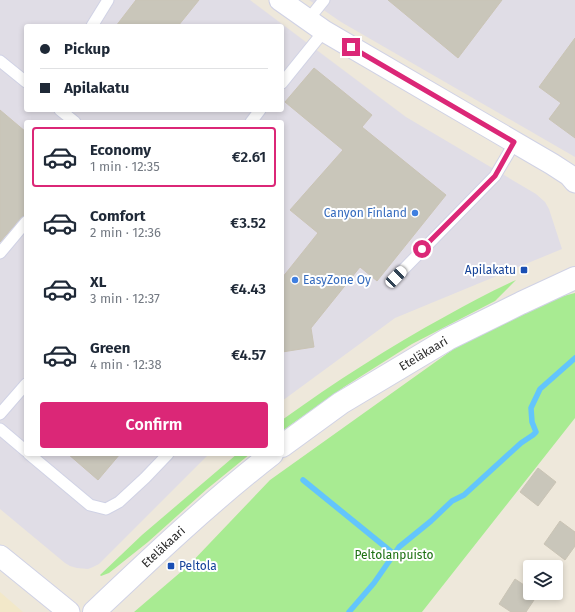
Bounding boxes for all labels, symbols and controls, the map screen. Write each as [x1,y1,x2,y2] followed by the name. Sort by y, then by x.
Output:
[342,38,360,56] route end
[64,40,110,58] text: Pickup
[64,79,129,97] text: Apilakatu
[42,139,78,175] icon: car
[90,141,151,159] text: Economy
[232,148,266,166] text: €2.61
[90,159,160,174] text: 1 min · 12:35
[42,205,78,241] icon: car
[324,206,407,220] place label: Canyon Finland
[90,207,146,225] text: Comfort
[410,208,420,218] marker: Canyon Finland
[230,214,266,232] text: €3.52
[90,225,161,240] text: 2 min · 12:36
[413,240,431,258] route start
[465,263,516,277] place label: Apilakatu
[383,264,409,290] car
[519,265,529,275] marker: Apilakatu
[42,271,78,307] icon: car
[90,273,106,291] text: XL
[303,273,371,287] place label: EasyZone Oy
[290,275,300,285] marker: EasyZone Oy
[230,280,266,298] text: €4.43
[90,291,160,306] text: 3 min · 12:37
[397,334,450,374] street label: Eteläkaari
[42,337,78,373] icon: car
[90,339,130,357] text: Green
[231,346,266,364] text: €4.57
[90,357,162,372] text: 4 min · 12:38
[40,402,268,448] button: Confirm
[139,524,188,570] street label: Eteläkaari
[354,548,434,562] park label: Peltolanpuisto
[179,559,217,573] place label: Peltola
[523,560,563,600] map controls
[523,560,563,600] button: layers
[166,561,176,571] marker: Peltola

